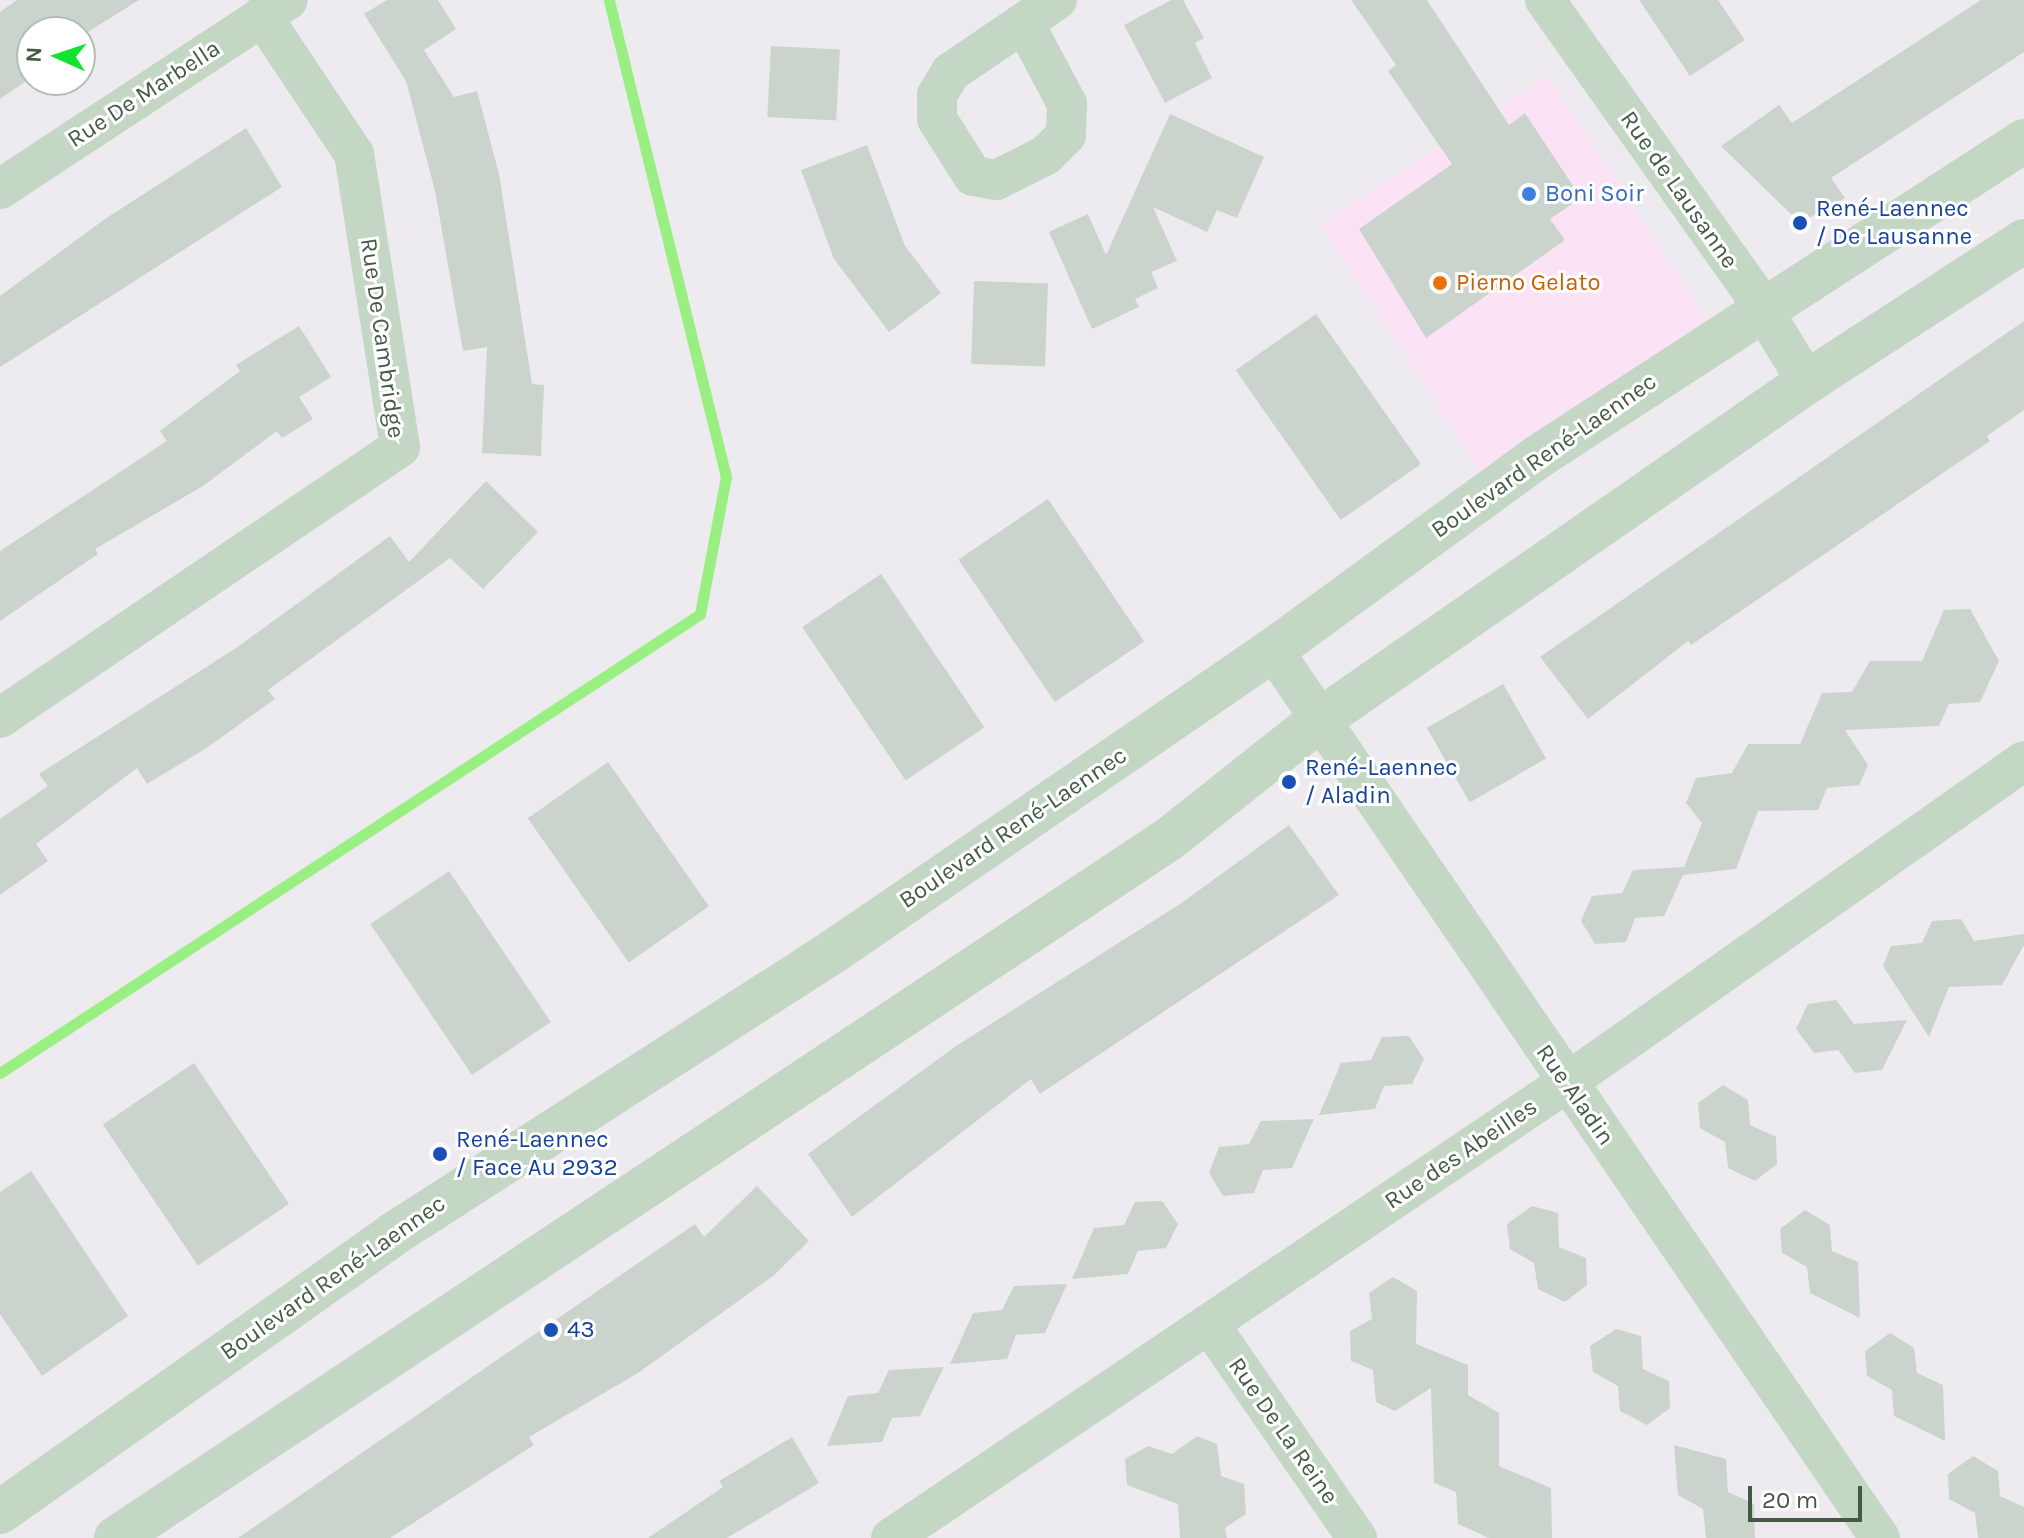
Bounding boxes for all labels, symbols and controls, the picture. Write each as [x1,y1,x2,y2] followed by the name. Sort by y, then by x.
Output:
[16,16,96,96] north arrow
[62,34,226,154] street label: Rue De Marbella
[21,46,47,63] text: N
[1614,106,1744,274] street label: Rue de Lausanne
[1545,180,1644,208] place label: Boni Soir
[1520,185,1538,203] marker: Boni Soir
[1816,195,1972,251] place label: René-Laennec / De Lausanne
[1791,214,1809,232] marker: René-Laennec / De Lausanne
[354,236,410,440] street label: Rue De Cambridge
[1456,269,1601,297] place label: Pierno Gelato
[1431,274,1449,292] marker: Pierno Gelato
[1426,367,1662,545] street label: Boulevard René-Laennec
[894,741,1132,915] street label: Boulevard René-Laennec
[1305,754,1458,810] place label: René-Laennec / Aladin
[1280,773,1298,791] marker: René-Laennec / Aladin
[1530,1039,1620,1151] street label: Rue Aladin
[1379,1092,1543,1216] street label: Rue des Abeilles
[456,1126,618,1182] place label: René-Laennec / Face Au 2932
[431,1145,449,1163] marker: René-Laennec / Face Au 2932
[215,1189,451,1367] street label: Boulevard René-Laennec
[567,1316,595,1344] place label: 43
[542,1321,560,1339] marker: 43
[1222,1352,1344,1510] street label: Rue De La Reine
[1752,1470,1866,1520] scale bar
[1762,1486,1818,1514] text: 20 m

